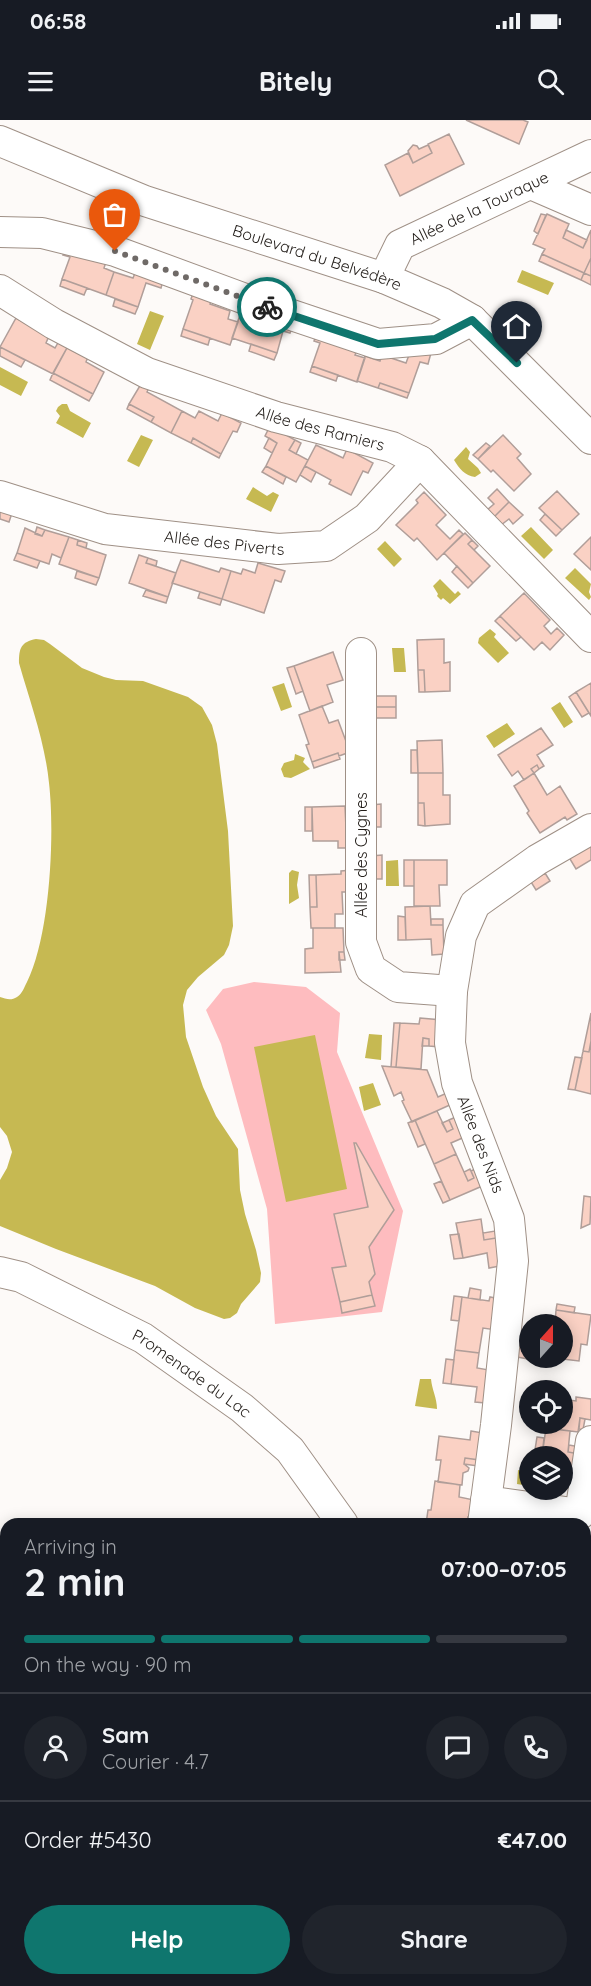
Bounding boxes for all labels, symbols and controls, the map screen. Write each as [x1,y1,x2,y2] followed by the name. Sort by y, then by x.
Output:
[30,7,86,35] text: 06:58
[259,64,332,98] text: Bitely
[24,65,57,98] icon: menu
[534,65,567,98] icon: search
[406,167,552,249] street label: Allée de la Touraque
[89,189,140,251] pin
[98,198,131,231] icon: bag
[230,220,405,294] street label: Boulevard du Belvédère
[237,277,297,337] courier
[251,291,284,324] icon: bike
[491,301,542,363] pin
[500,310,533,343] icon: home
[254,401,387,455] street label: Allée des Ramiers
[163,526,285,559] street label: Allée des Piverts
[351,792,371,918] street label: Allée des Cygnes
[453,1092,509,1196] street label: Allée des Nids
[519,1314,573,1368] north arrow
[519,1314,573,1500] map controls
[129,1324,255,1422] street label: Promenade du Lac
[519,1380,573,1434] button: locate
[519,1446,573,1500] button: layers
[24,1534,117,1559] text: Arriving in
[441,1555,567,1583] text: 07:00–07:05
[24,1557,126,1606] text: 2 min
[24,1652,191,1677] text: On the way · 90 m
[24,1716,87,1779] button: person
[426,1716,489,1779] button: chat
[504,1716,567,1779] button: phone
[102,1721,149,1749] text: Sam
[102,1749,209,1774] text: Courier · 4.7
[24,1826,152,1854] text: Order #5430
[498,1826,567,1854] text: €47.00
[24,1905,290,1974] button: Help
[302,1905,567,1974] button: Share

